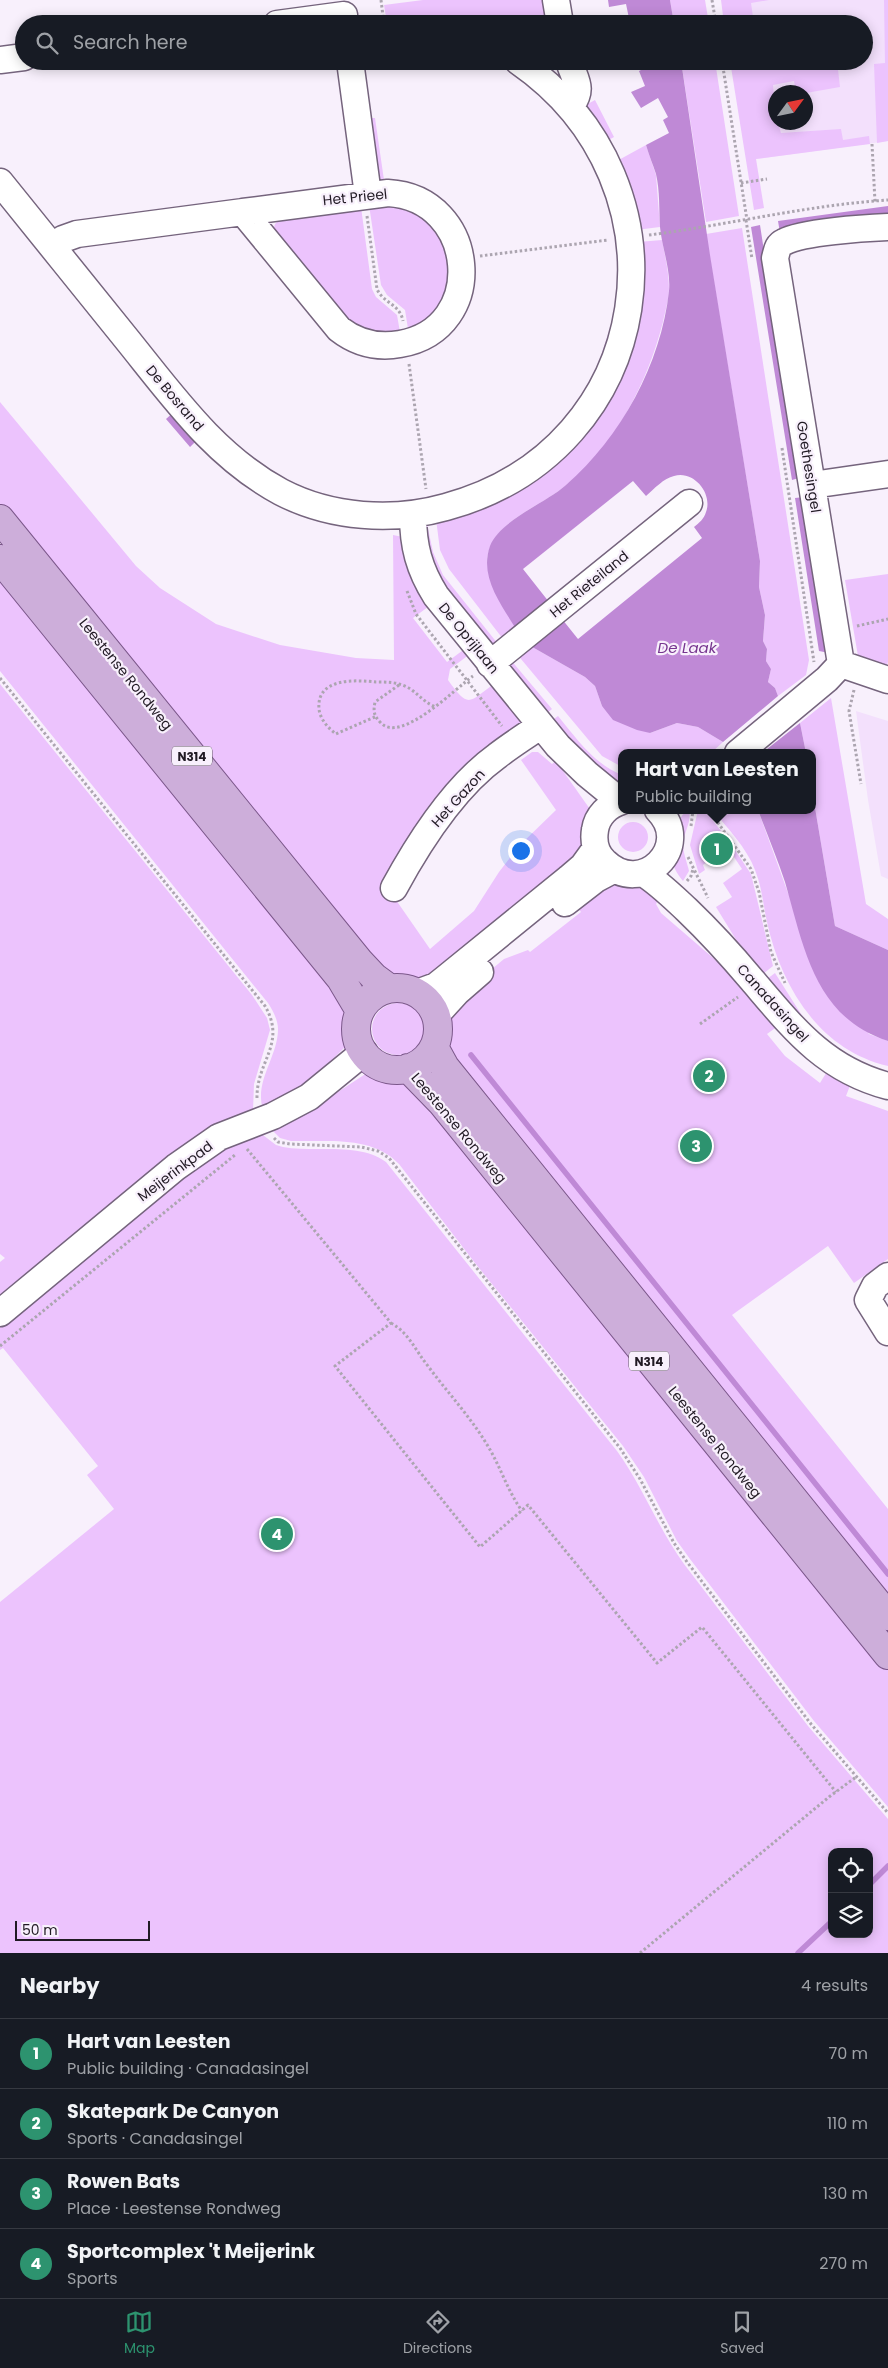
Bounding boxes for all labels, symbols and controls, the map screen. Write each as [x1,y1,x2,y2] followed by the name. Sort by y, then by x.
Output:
[15,15,873,70] search box
[33,29,61,57] icon: search
[73,29,187,56] text: Search here
[768,85,813,130] north arrow
[322,184,388,210] street label: Het Prieel
[142,361,208,435] street label: De Bosrand
[792,420,826,514] street label: Goethesingel
[545,546,633,622] street label: Het Rieteiland
[434,598,504,678] street label: De Oprijlaan
[75,614,177,734] street label: Leestense Rondweg
[658,637,718,658] water label: De Laak
[172,746,212,766] road number: N314
[618,749,816,814] popup
[635,756,799,783] text: Hart van Leesten
[427,765,489,831] street label: Het Gazon
[635,785,752,808] text: Public building
[701,830,733,868] pin: 1
[508,838,534,864] your location
[732,960,814,1046] street label: Canadasingel
[693,1057,725,1095] pin: 2
[407,1068,511,1188] street label: Leestense Rondweg
[680,1127,712,1165] pin: 3
[133,1136,217,1206] street label: Meijerinkpad
[629,1352,669,1370] road number: N314
[664,1382,766,1502] street label: Leestense Rondweg
[261,1515,293,1553] pin: 4
[828,1848,873,1938] map controls
[828,1848,873,1893] button: locate
[828,1893,873,1938] button: layers
[15,1918,150,1941] scale bar
[22,1920,58,1940] text: 50 m
[20,1971,100,2000] text: Nearby
[801,1974,868,1997] text: 4 results
[67,2028,231,2055] text: Hart van Leesten
[33,2042,39,2065] text: 1
[828,2042,868,2065] text: 70 m
[67,2057,309,2080] text: Public building · Canadasingel
[67,2098,279,2125] text: Skatepark De Canyon
[31,2112,41,2135] text: 2
[827,2112,868,2135] text: 110 m
[67,2127,243,2150] text: Sports · Canadasingel
[67,2168,180,2195] text: Rowen Bats
[31,2182,41,2205] text: 3
[823,2182,868,2205] text: 130 m
[67,2197,281,2220] text: Place · Leestense Rondweg
[67,2238,315,2265] text: Sportcomplex 't Meijerink
[31,2252,41,2275] text: 4
[819,2252,868,2275] text: 270 m
[67,2267,118,2290] text: Sports
[124,2308,155,2359] tab: Map
[403,2308,472,2359] tab: Directions
[720,2308,764,2359] tab: Saved

